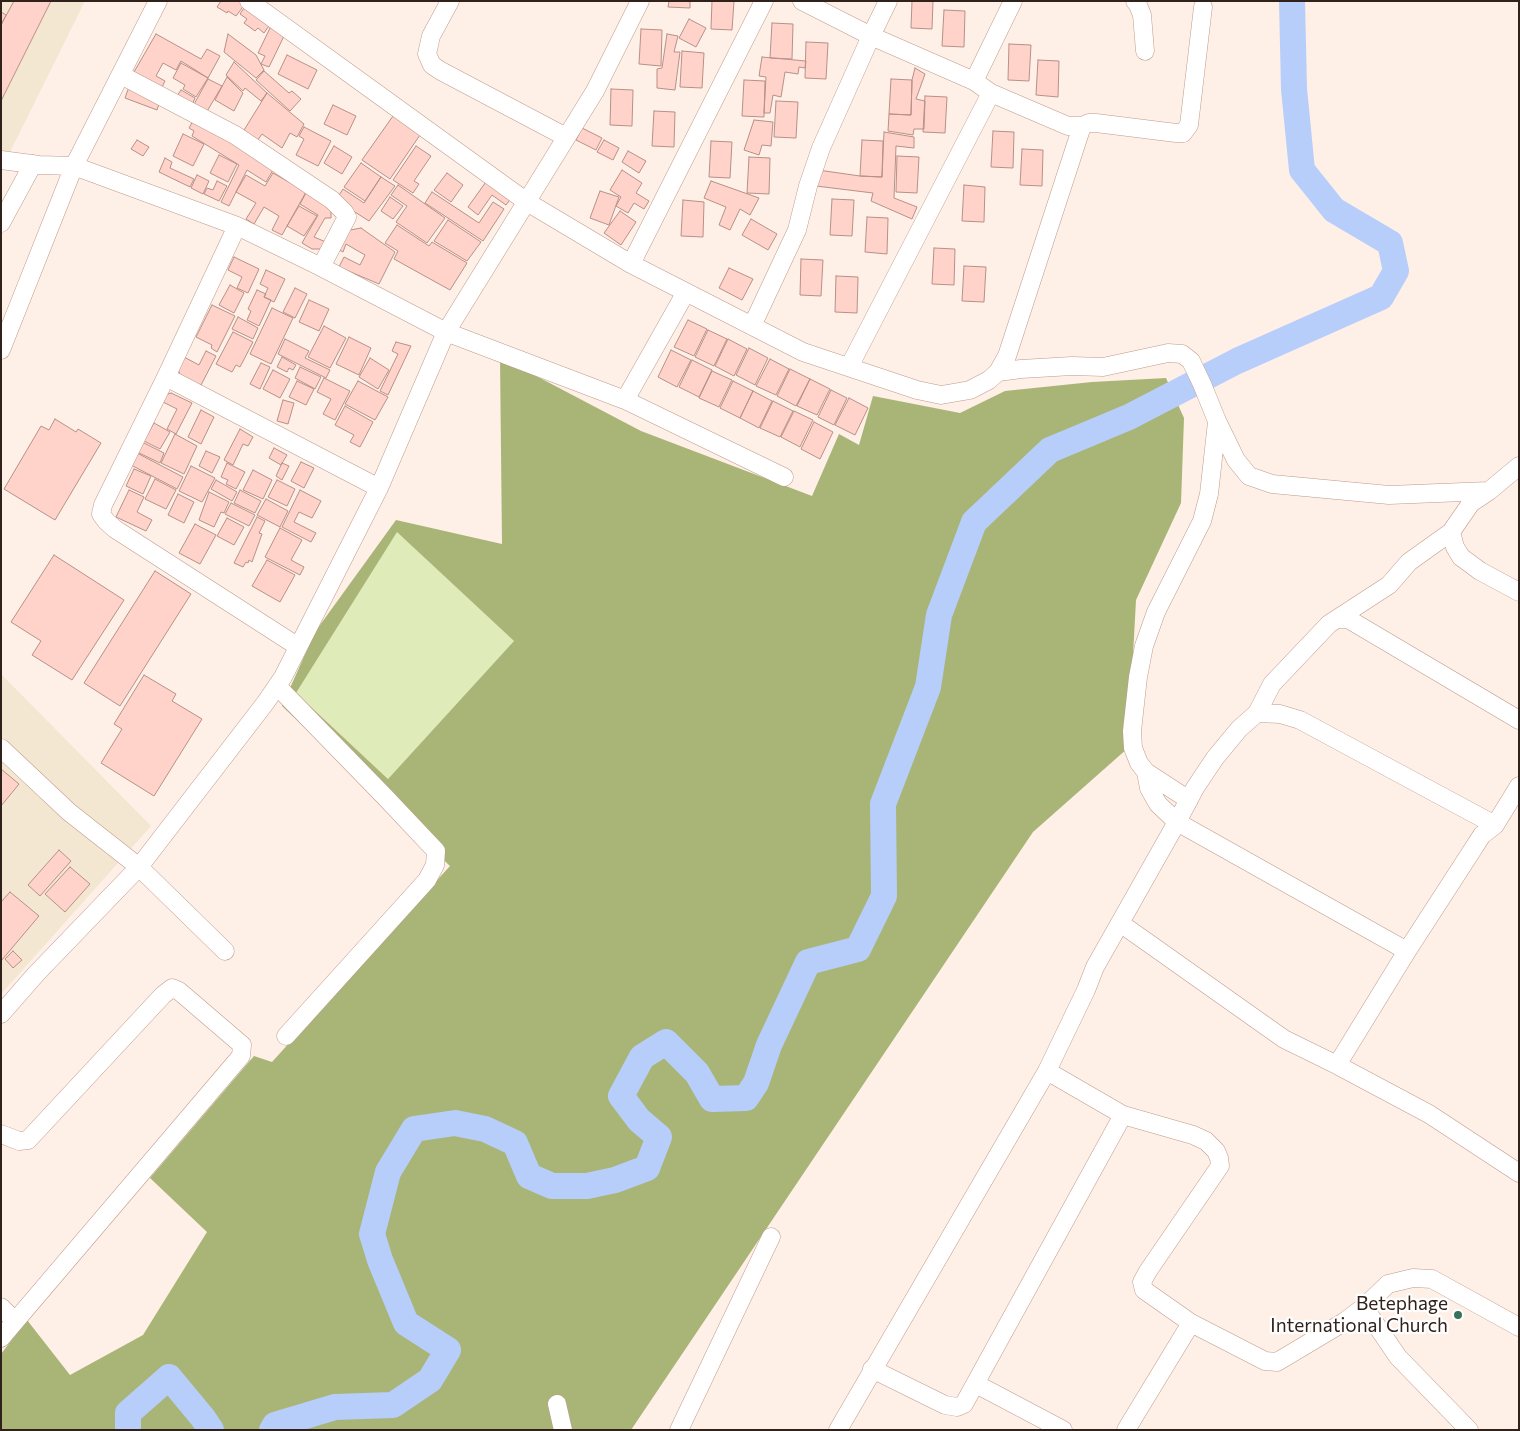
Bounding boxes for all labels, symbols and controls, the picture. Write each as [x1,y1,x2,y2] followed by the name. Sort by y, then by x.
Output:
[1270,1293,1448,1337] place label: Betephage International Church
[1452,1309,1464,1321] marker: Betephage International Church

